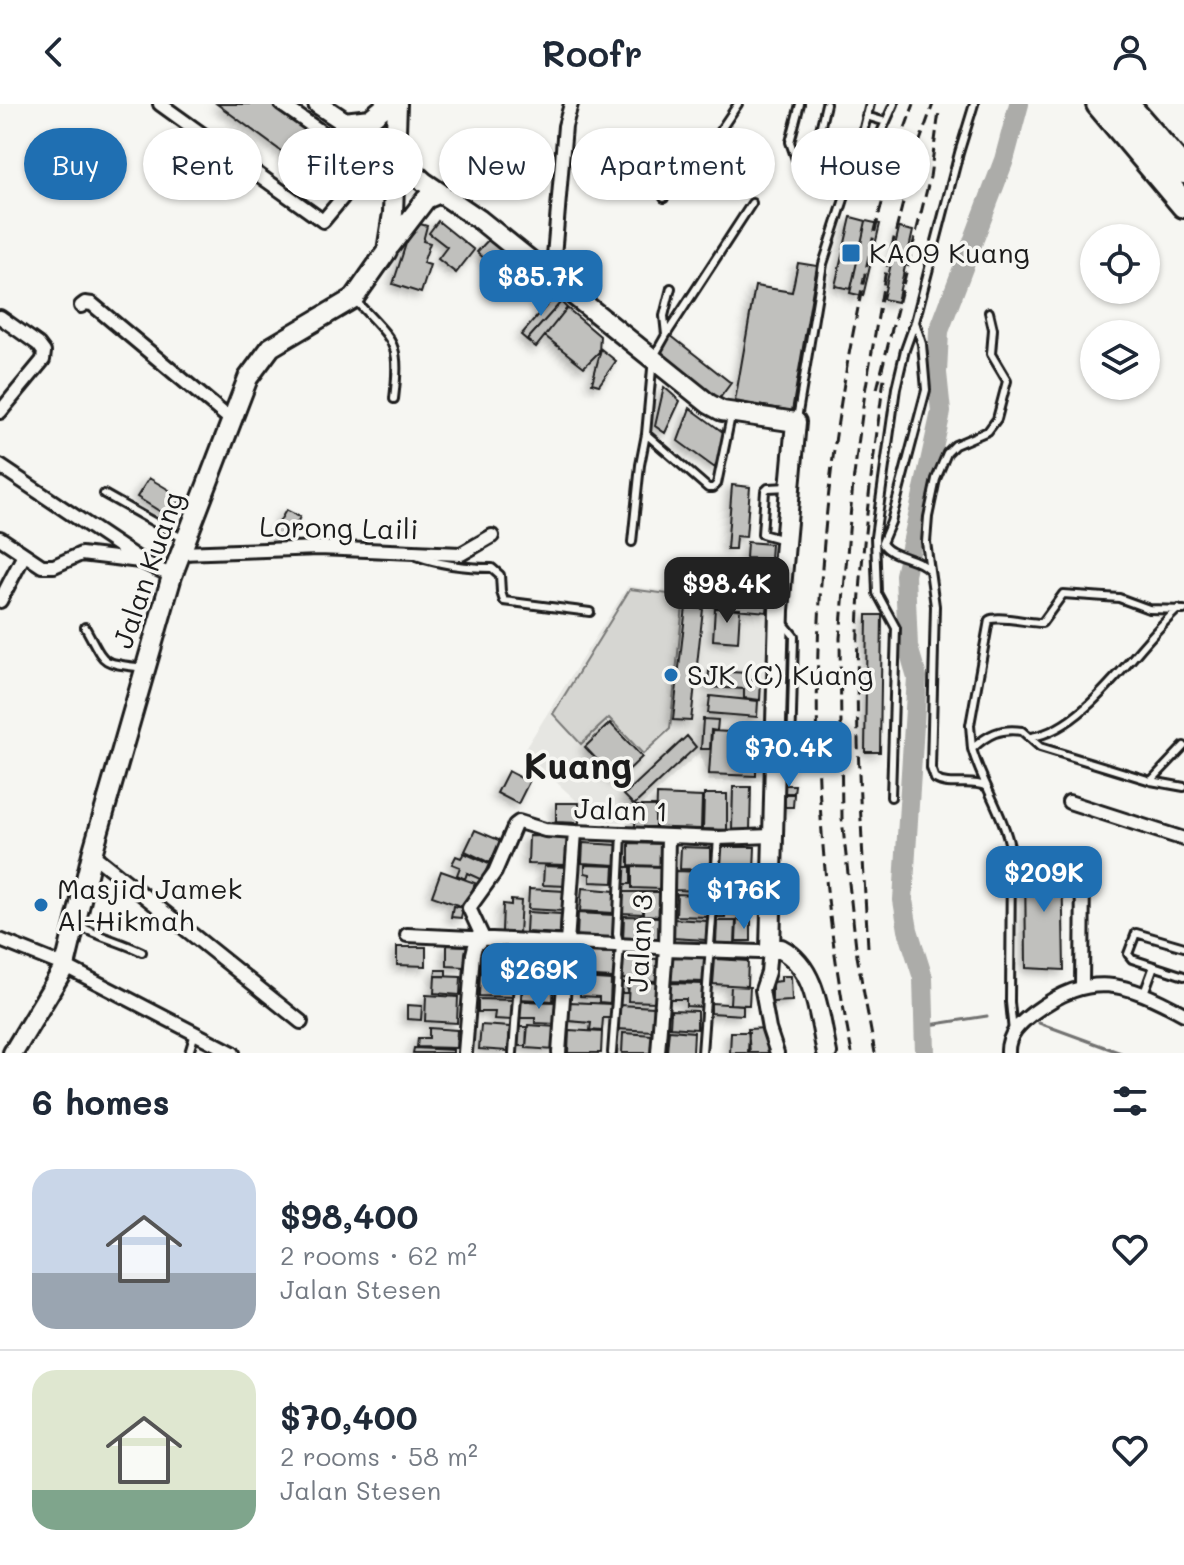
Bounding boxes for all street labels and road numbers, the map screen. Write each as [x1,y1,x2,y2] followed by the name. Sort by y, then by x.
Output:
[103,487,191,653] street label: Jalan Kuang
[259,508,419,546] street label: Lorong Laili
[573,789,669,829] street label: Jalan 1
[618,893,660,993] street label: Jalan 3

